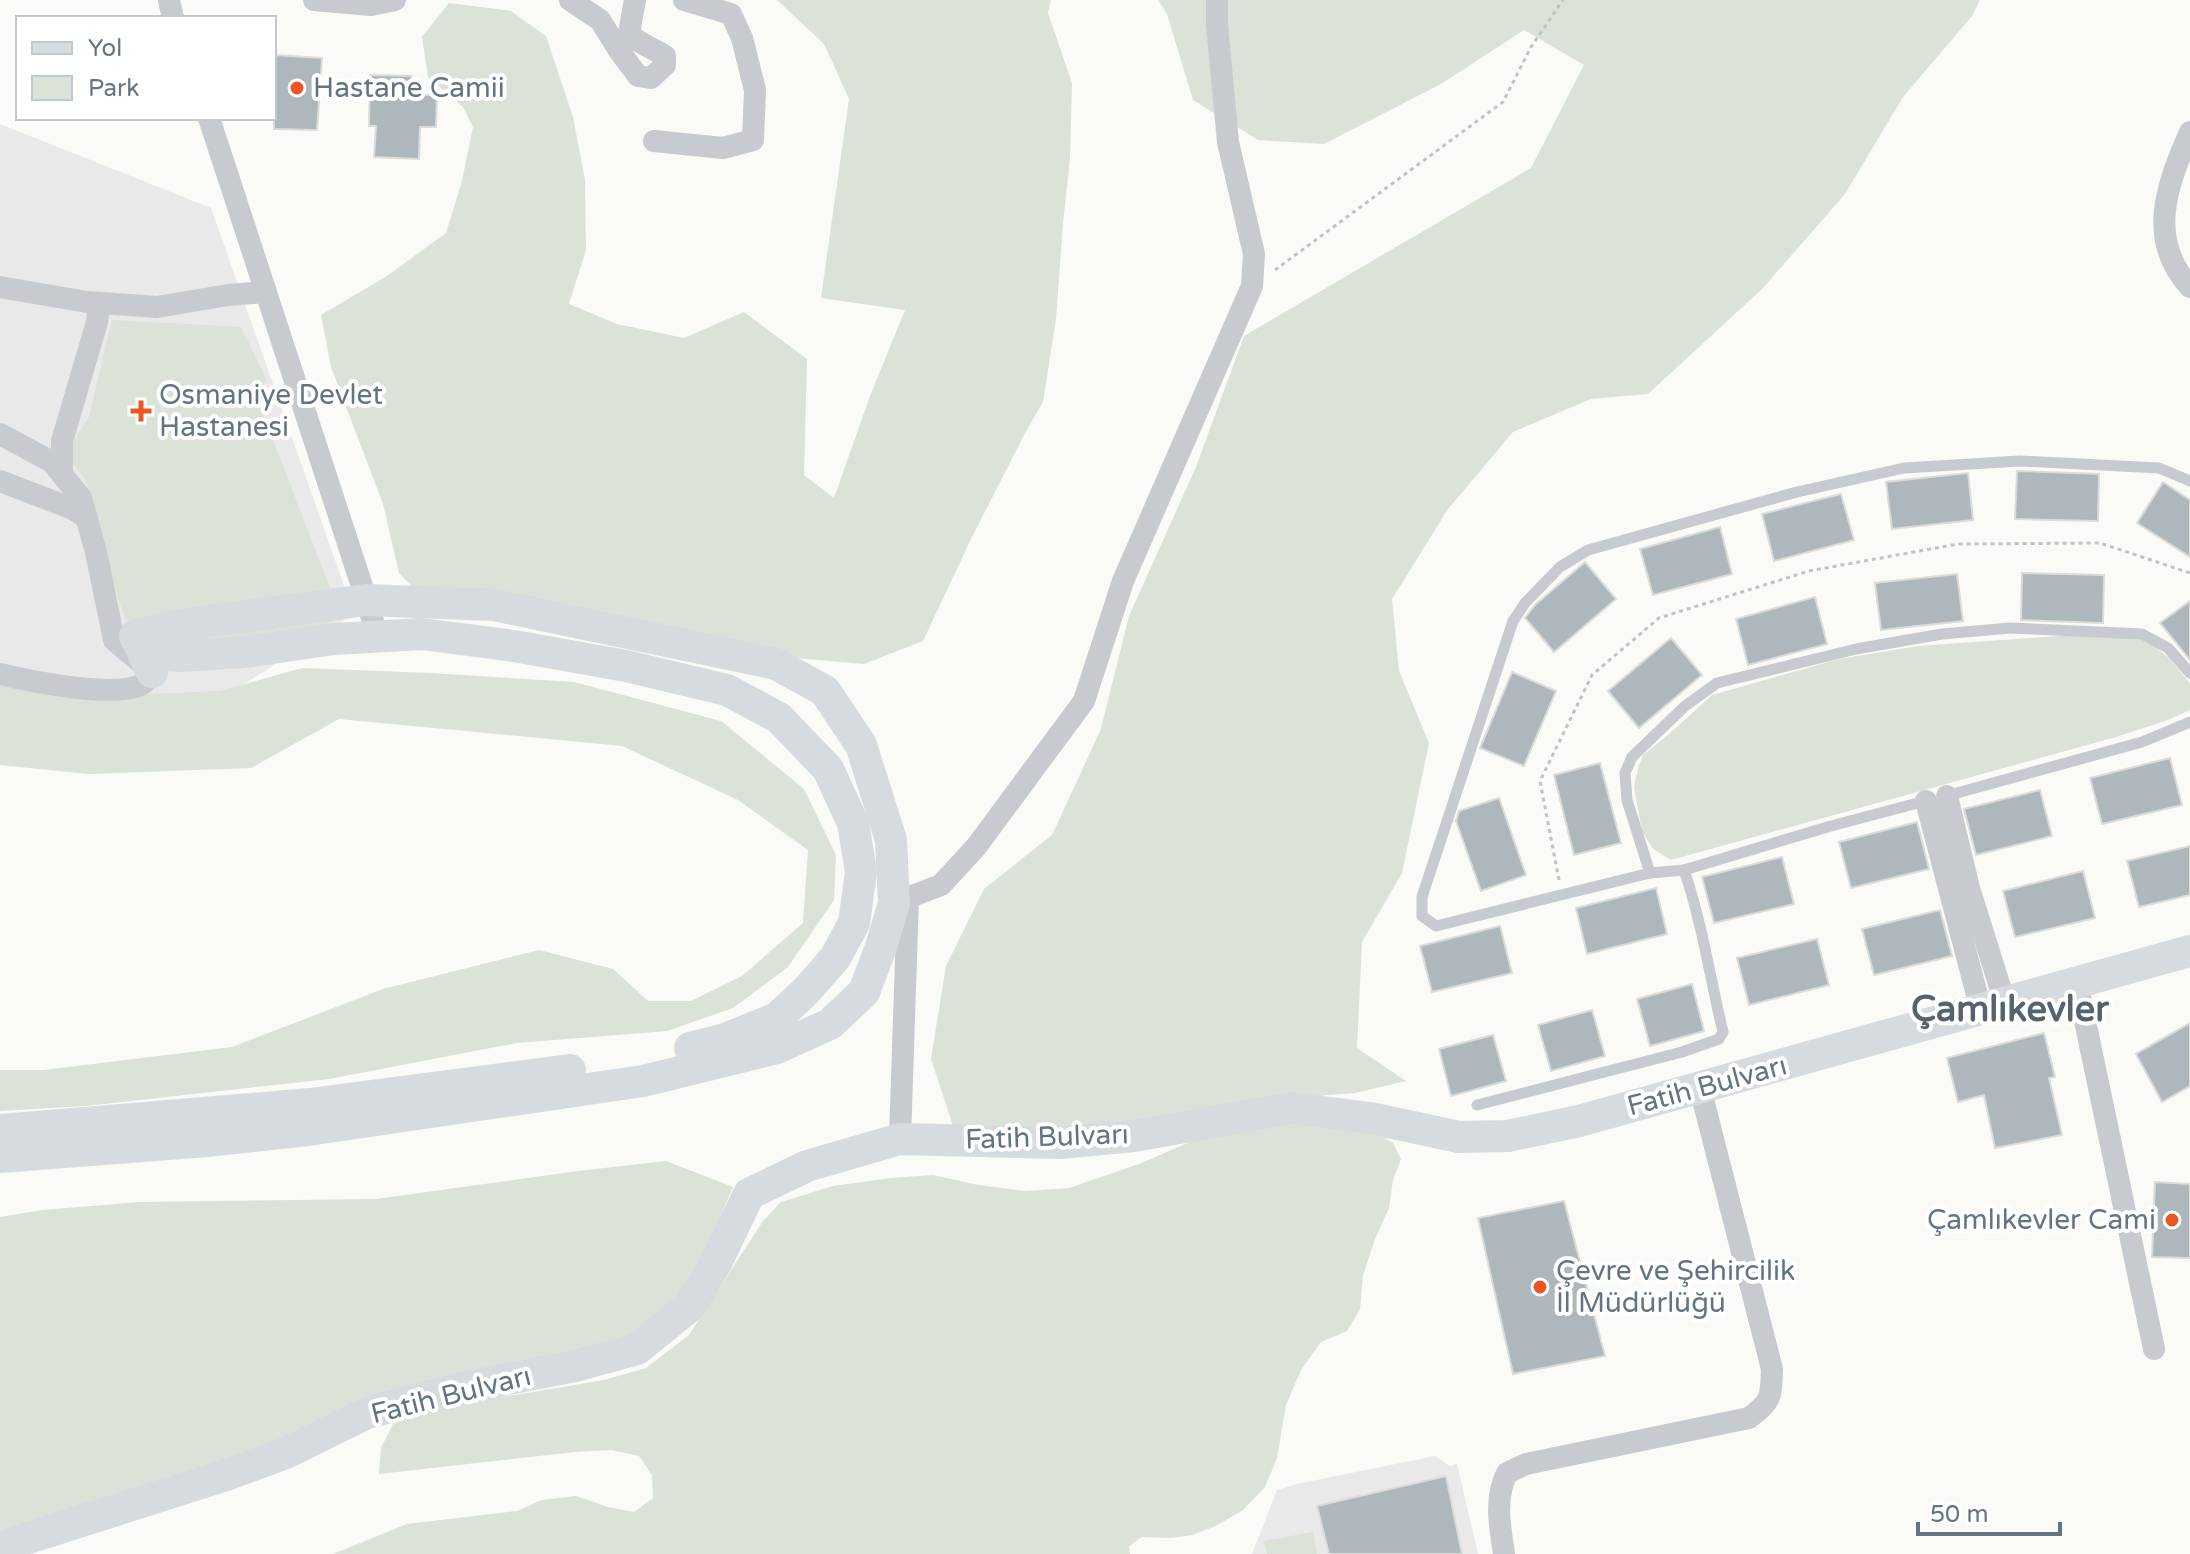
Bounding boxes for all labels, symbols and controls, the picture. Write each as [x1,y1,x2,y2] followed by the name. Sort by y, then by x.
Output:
[16,16,276,120] legend
[88,34,122,63] text: Yol
[313,71,505,105] place label: Hastane Camii
[88,74,139,103] text: Park
[288,79,306,97] marker: Hastane Camii
[159,378,383,444] place label: Osmaniye Devlet Hastanesi
[130,400,152,422] marker: Osmaniye Devlet Hastanesi
[1911,988,2110,1031] district label: Çamlıkevler
[1624,1048,1790,1124] street label: Fatih Bulvarı
[965,1117,1129,1157] street label: Fatih Bulvarı
[1927,1203,2156,1237] place label: Çamlıkevler Cami
[2163,1211,2181,1229] marker: Çamlıkevler Cami
[1556,1254,1795,1320] place label: Çevre ve Şehircilik İl Müdürlüğü
[1531,1278,1549,1296] marker: Çevre ve Şehircilik İl Müdürlüğü
[367,1359,535,1431] street label: Fatih Bulvarı
[1918,1486,2060,1536] scale bar
[1930,1500,1988,1529] text: 50 m

